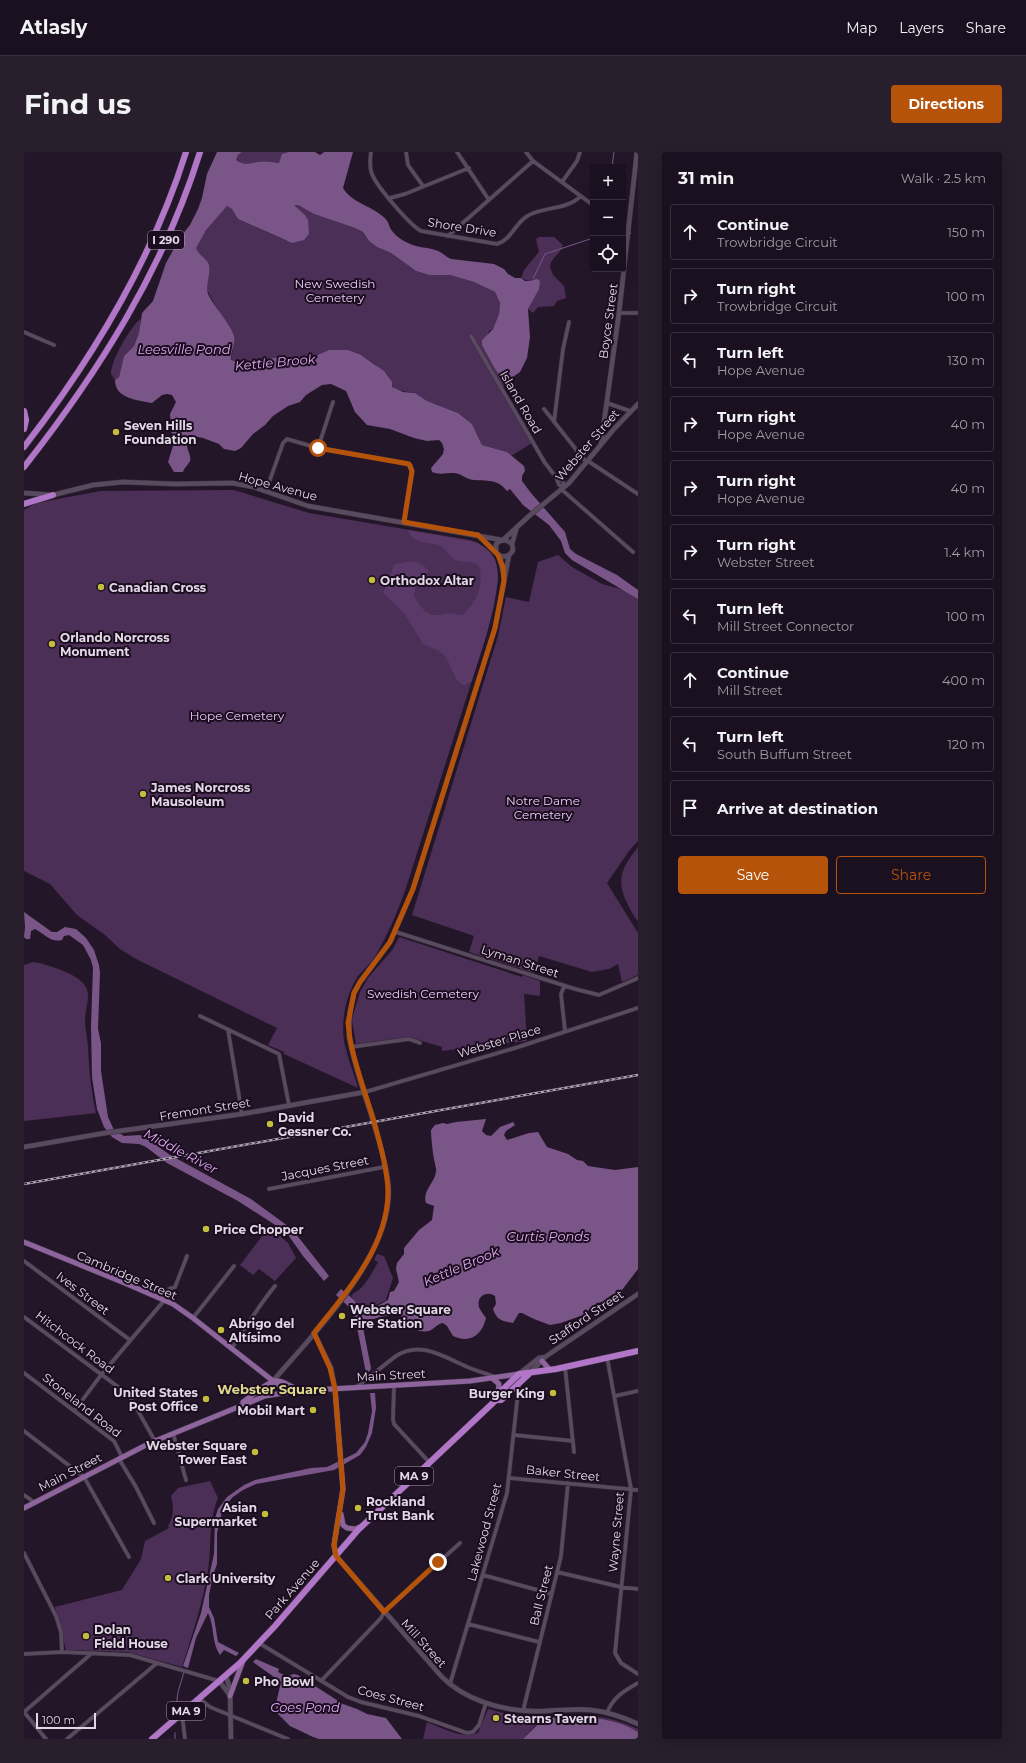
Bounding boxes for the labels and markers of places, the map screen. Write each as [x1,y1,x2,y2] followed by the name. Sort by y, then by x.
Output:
[124,418,197,447] place label: Seven Hills Foundation
[111,427,121,437] marker: Seven Hills Foundation
[380,573,474,588] place label: Orthodox Altar
[367,575,377,585] marker: Orthodox Altar
[109,580,207,595] place label: Canadian Cross
[96,582,106,592] marker: Canadian Cross
[60,630,170,659] place label: Orlando Norcross Monument
[47,639,57,649] marker: Orlando Norcross Monument
[150,780,251,809] place label: James Norcross Mausoleum
[138,789,148,799] marker: James Norcross Mausoleum
[278,1110,351,1139] place label: David Gessner Co.
[265,1119,275,1129] marker: David Gessner Co.
[214,1222,304,1237] place label: Price Chopper
[201,1224,211,1234] marker: Price Chopper
[350,1302,451,1331] place label: Webster Square Fire Station
[337,1311,347,1321] marker: Webster Square Fire Station
[228,1316,294,1345] place label: Abrigo del Altísimo
[216,1325,226,1335] marker: Abrigo del Altísimo
[113,1385,199,1414] place label: United States Post Office
[469,1386,545,1401] place label: Burger King
[548,1388,558,1398] marker: Burger King
[201,1394,211,1404] marker: United States Post Office
[237,1403,306,1418] place label: Mobil Mart
[308,1405,318,1415] marker: Mobil Mart
[146,1438,248,1467] place label: Webster Square Tower East
[250,1447,260,1457] marker: Webster Square Tower East
[366,1494,435,1523] place label: Rockland Trust Bank
[175,1500,258,1529] place label: Asian Supermarket
[353,1503,363,1513] marker: Rockland Trust Bank
[260,1509,270,1519] marker: Asian Supermarket
[176,1571,276,1586] place label: Clark University
[163,1573,173,1583] marker: Clark University
[94,1622,168,1651] place label: Dolan Field House
[81,1631,91,1641] marker: Dolan Field House
[254,1674,314,1689] place label: Pho Bowl
[241,1676,251,1686] marker: Pho Bowl
[504,1711,597,1726] place label: Stearns Tavern
[491,1713,501,1723] marker: Stearns Tavern

